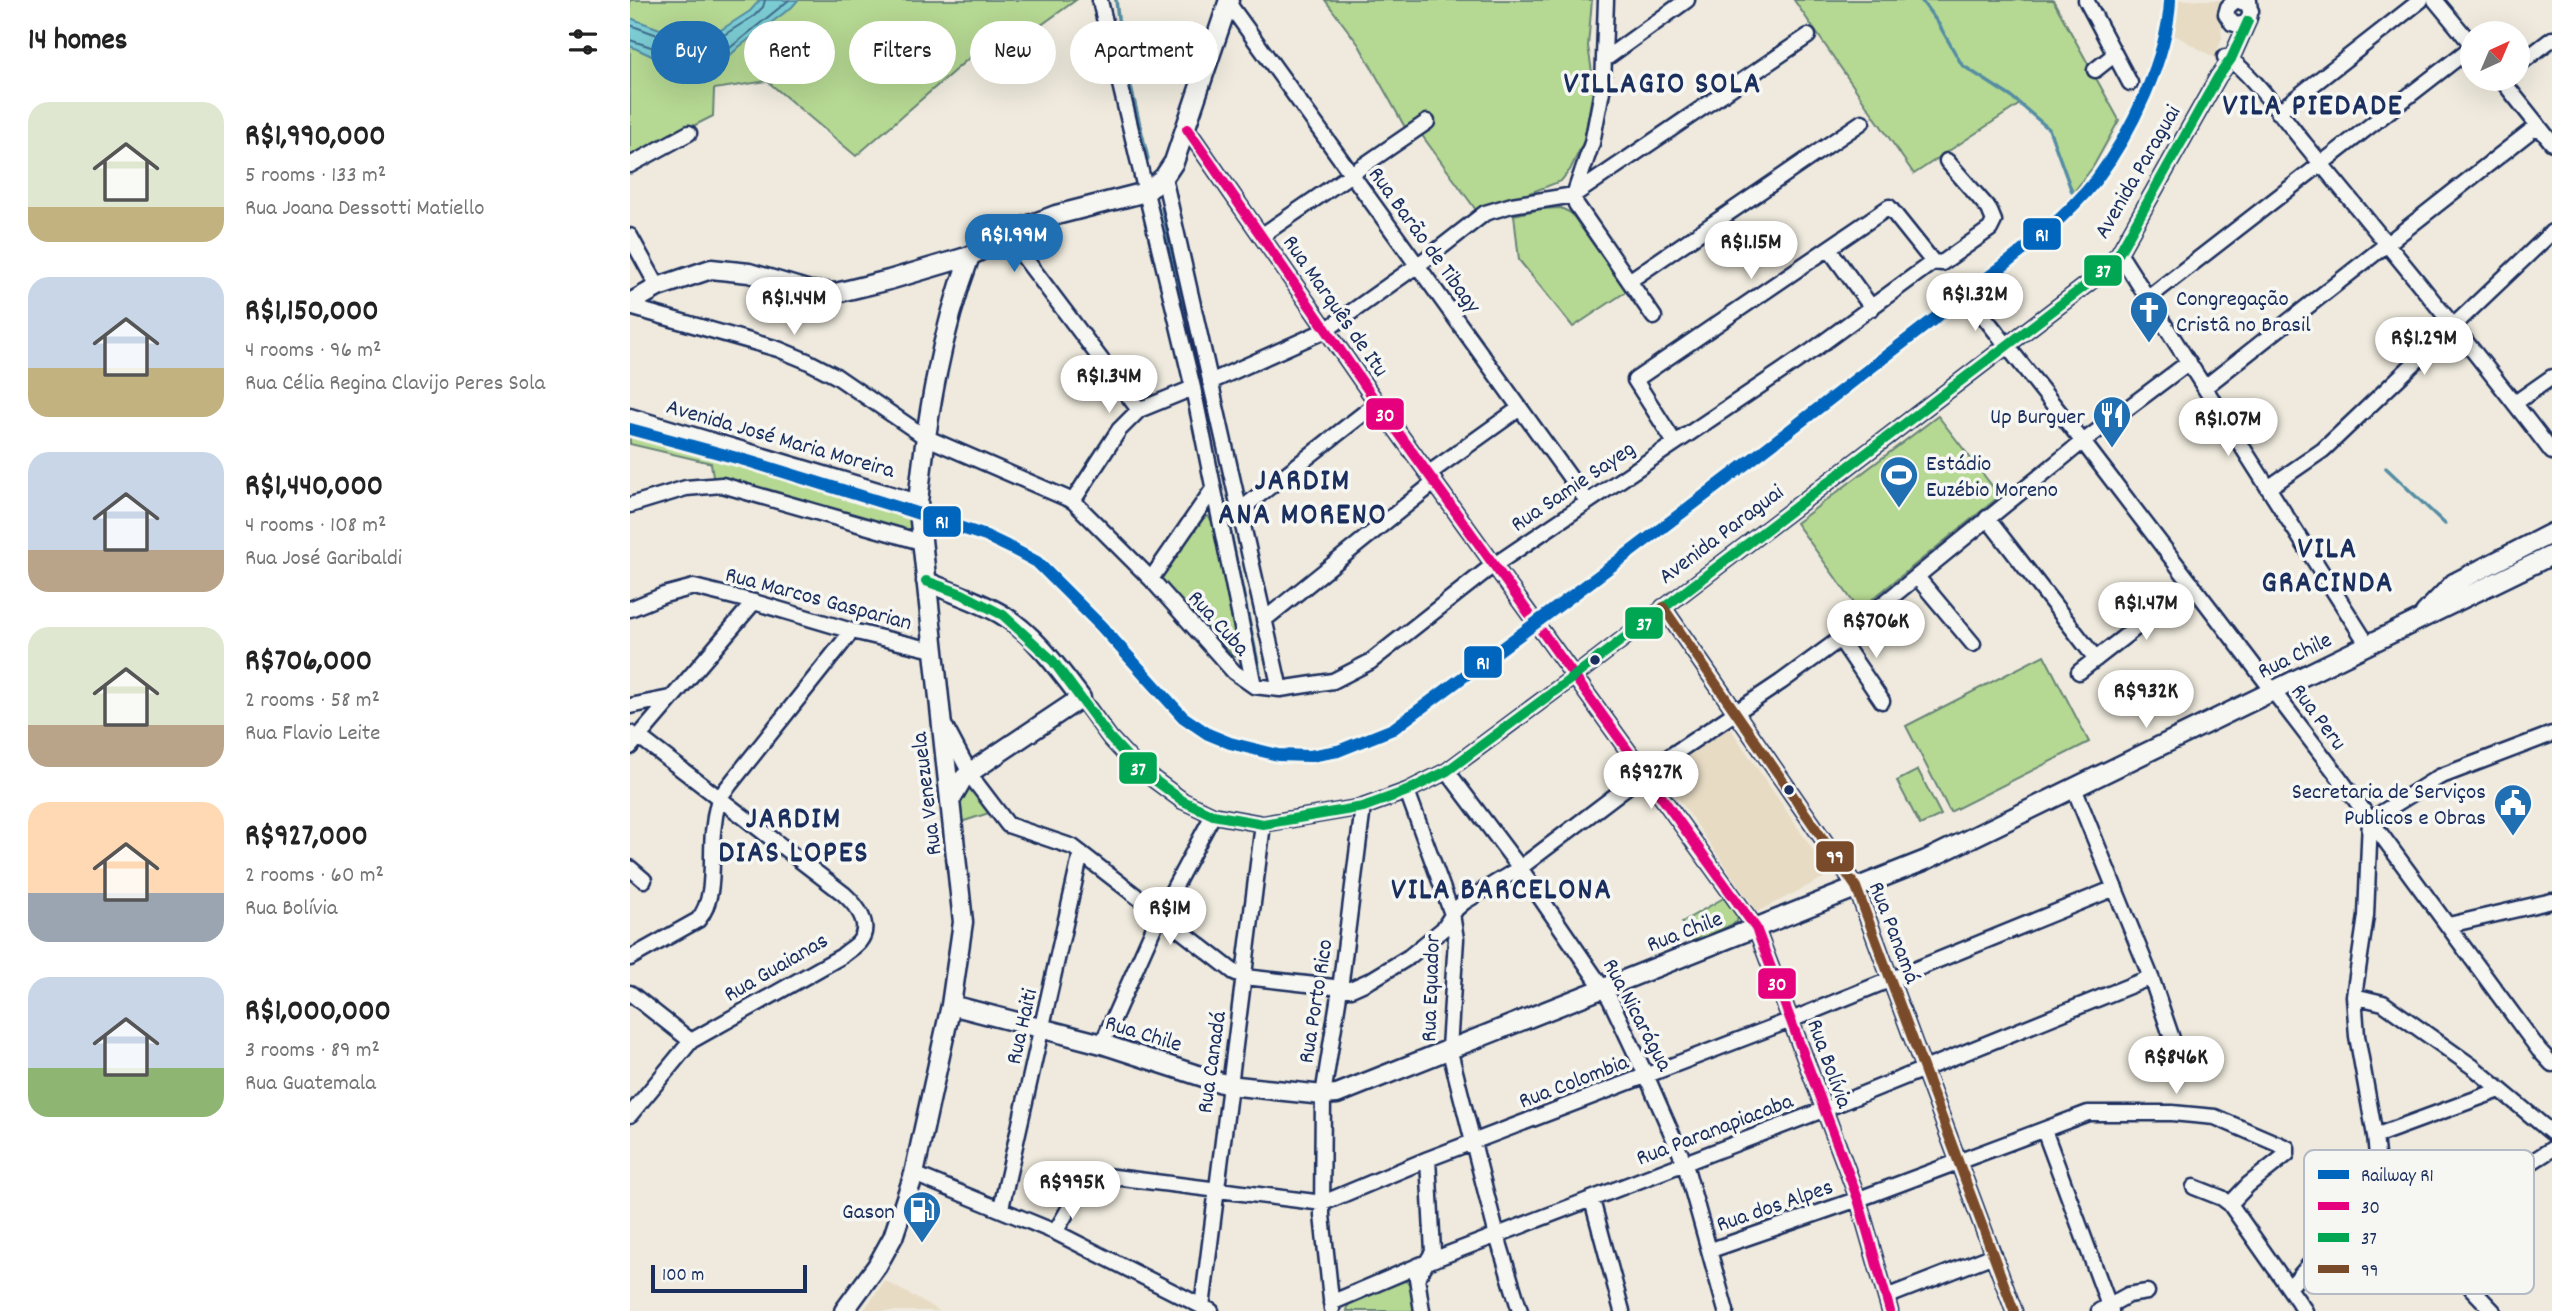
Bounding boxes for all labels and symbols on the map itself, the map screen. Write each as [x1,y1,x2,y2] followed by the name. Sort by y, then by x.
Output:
[2460,21,2530,91] north arrow
[1564,65,1762,108] district label: VILLAGIO SOLA
[2223,87,2403,130] district label: VILA PIEDADE
[2087,100,2191,246] street label: Avenida Paraguai
[1359,161,1488,322] street label: Rua Barão de Tibagy
[949,215,1079,274] pin: R$1.99M
[2022,217,2062,251] line badge: R1
[1686,222,1816,281] pin: R$1.15M
[2035,224,2049,251] text: R1
[1273,229,1395,385] street label: Rua Marquês de Itu
[2083,254,2123,287] line badge: 37
[2095,260,2111,287] text: 37
[1910,274,2040,333] pin: R$1.32M
[729,278,859,337] pin: R$1.44M
[2176,284,2311,343] place label: Congregação Cristâ no Brasil
[2128,289,2170,344] church icon: Congregação Cristâ no Brasil
[2359,318,2489,377] pin: R$1.29M
[1044,356,1174,415] pin: R$1.34M
[662,392,899,489] street label: Avenida José Maria Moreira
[2091,394,2133,449] restaurant icon: Up Burguer
[1365,397,1405,431] line badge: 30
[2163,398,2293,458] pin: R$1.07M
[1990,402,2085,435] place label: Up Burguer
[1376,404,1394,431] text: 30
[1505,434,1643,542] street label: Rua Samie Sayeg
[1926,449,2058,508] place label: Estádio Euzébio Moreno
[1878,454,1920,509] sports icon: Estádio Euzébio Moreno
[1218,462,1388,539] district label: JARDIM ANA MORENO
[1652,478,1792,594] street label: Avenida Paraguai
[922,505,962,538] line badge: R1
[935,511,949,538] text: R1
[2262,530,2394,607] district label: VILA GRACINDA
[721,560,915,641] street label: Rua Marcos Gasparian
[2081,582,2211,642] pin: R$1.47M
[1179,584,1257,666] street label: Rua Cuba
[1819,600,1933,660] pin: R$706K
[1624,606,1664,640] line badge: 37
[1636,613,1652,640] text: 37
[2253,625,2338,689] street label: Rua Chile
[1463,645,1503,679] line badge: R1
[1476,652,1490,679] text: R1
[1588,653,1602,667] unlabelled marker
[2089,670,2203,730] pin: R$932K
[2281,678,2353,758] street label: Rua Peru
[904,729,952,857] street label: Rua Venezuela
[1118,751,1158,785] line badge: 37
[1594,752,1708,811] pin: R$927K
[1130,758,1146,785] text: 37
[2292,777,2486,836] place label: Secretaria de Serviços Publicos e Obras
[2492,782,2534,837] public building icon: Secretaria de Serviços Publicos e Obras
[1782,783,1796,797] unlabelled marker
[718,800,870,877] district label: JARDIM DIAS LOPES
[1815,840,1855,873] line badge: 99
[1826,846,1844,873] text: 99
[1391,871,1613,914] district label: VILA BARCELONA
[1858,877,1928,990] street label: Rua Panamá
[1129,888,1211,947] pin: R$1M
[1643,904,1728,963] street label: Rua Chile
[718,926,835,1012] street label: Rua Guaianas
[1414,933,1451,1043] street label: Rua Equador
[1291,937,1344,1066] street label: Rua Porto Rico
[1592,953,1680,1079] street label: Rua Nicarágua
[1757,967,1797,1000] line badge: 30
[1768,973,1786,1000] text: 30
[999,986,1048,1068] street label: Rua Haiti
[1100,1008,1186,1063] street label: Rua Chile
[1190,1009,1237,1116] street label: Rua Canadá
[1796,1015,1859,1114] street label: Rua Bolívia
[2119,1036,2233,1096] pin: R$846K
[1515,1047,1635,1119] street label: Rua Colombia
[1632,1086,1800,1176] street label: Rua Paranapiacaba
[2304,1150,2534,1294] legend
[1015,1162,1129,1221] pin: R$995K
[2361,1164,2434,1191] text: Railway R1
[1712,1172,1838,1243] street label: Rua dos Alpes
[901,1189,943,1244] fuel station icon: Gason
[2361,1196,2380,1223] text: 30
[842,1197,895,1230] place label: Gason
[2361,1227,2377,1254] text: 37
[2361,1259,2378,1286] text: 99
[651,1262,807,1294] scale bar

